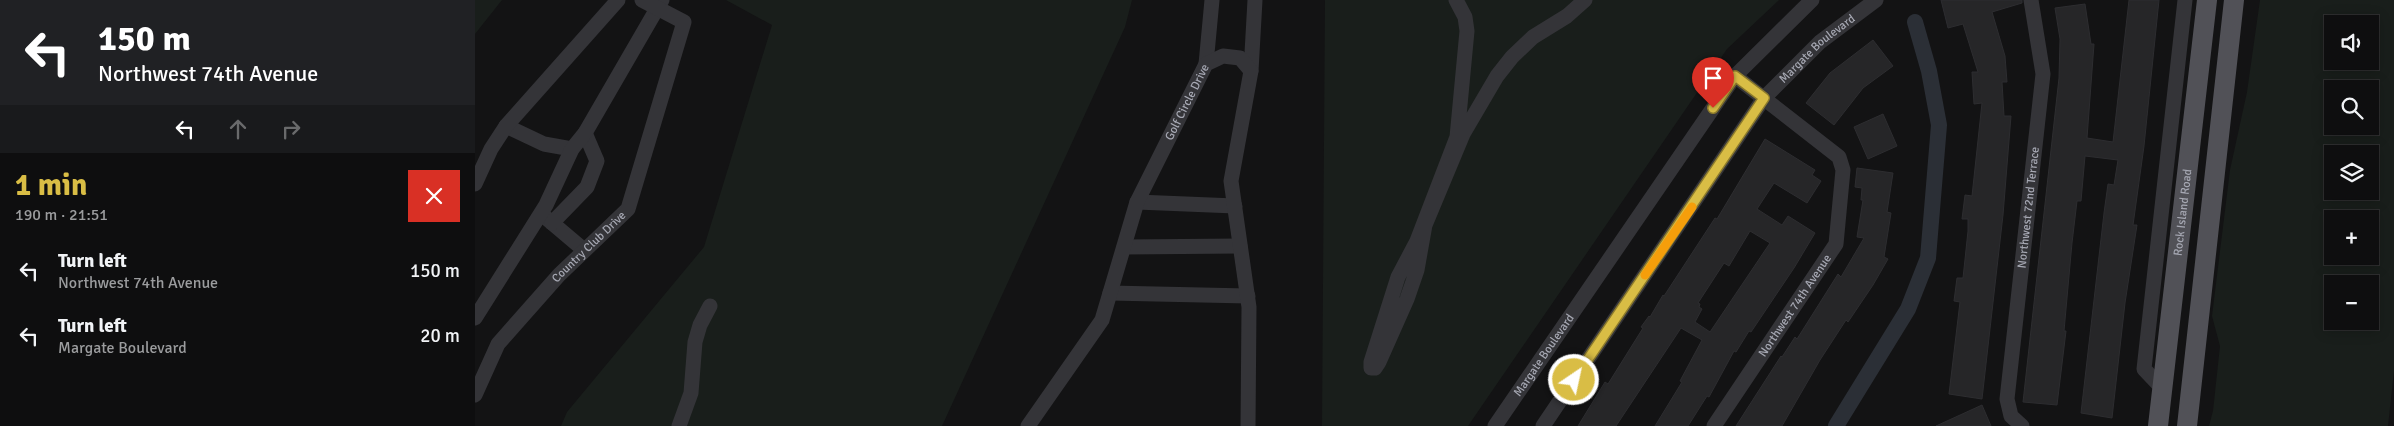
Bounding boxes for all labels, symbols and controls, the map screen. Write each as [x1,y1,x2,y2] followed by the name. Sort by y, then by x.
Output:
[1776,11,1858,87] street label: Margate Boulevard
[2324,15,2379,330] map controls
[2324,15,2379,70] button: sound
[98,17,191,60] text: 150 m
[15,20,80,85] icon: left
[1692,57,1734,108] pin
[98,60,318,87] text: Northwest 74th Avenue
[1162,62,1213,143] street label: Golf Circle Drive
[1699,64,1727,92] icon: arrive
[2324,80,2379,135] button: search
[171,115,199,143] icon: left
[224,115,252,143] icon: ahead
[277,115,305,143] icon: right
[2324,145,2379,200] button: layers
[2015,146,2043,269] street label: Northwest 72nd Terrace
[15,167,87,204] text: 1 min
[2171,168,2196,257] street label: Rock Island Road
[408,170,460,222] button: close
[15,205,108,225] text: 190 m · 21:51
[549,208,629,286] street label: Country Club Drive
[2324,210,2379,265] button: +
[58,249,127,273] text: Turn left
[1755,252,1835,360] street label: Northwest 74th Avenue
[15,257,43,285] icon: left
[410,259,460,283] text: 150 m
[58,273,218,293] text: Northwest 74th Avenue
[2324,275,2379,330] button: −
[1511,311,1578,400] street label: Margate Boulevard
[58,314,127,338] text: Turn left
[15,322,43,350] icon: left
[420,324,460,348] text: 20 m
[58,338,187,358] text: Margate Boulevard
[1547,353,1599,405] position arrow

